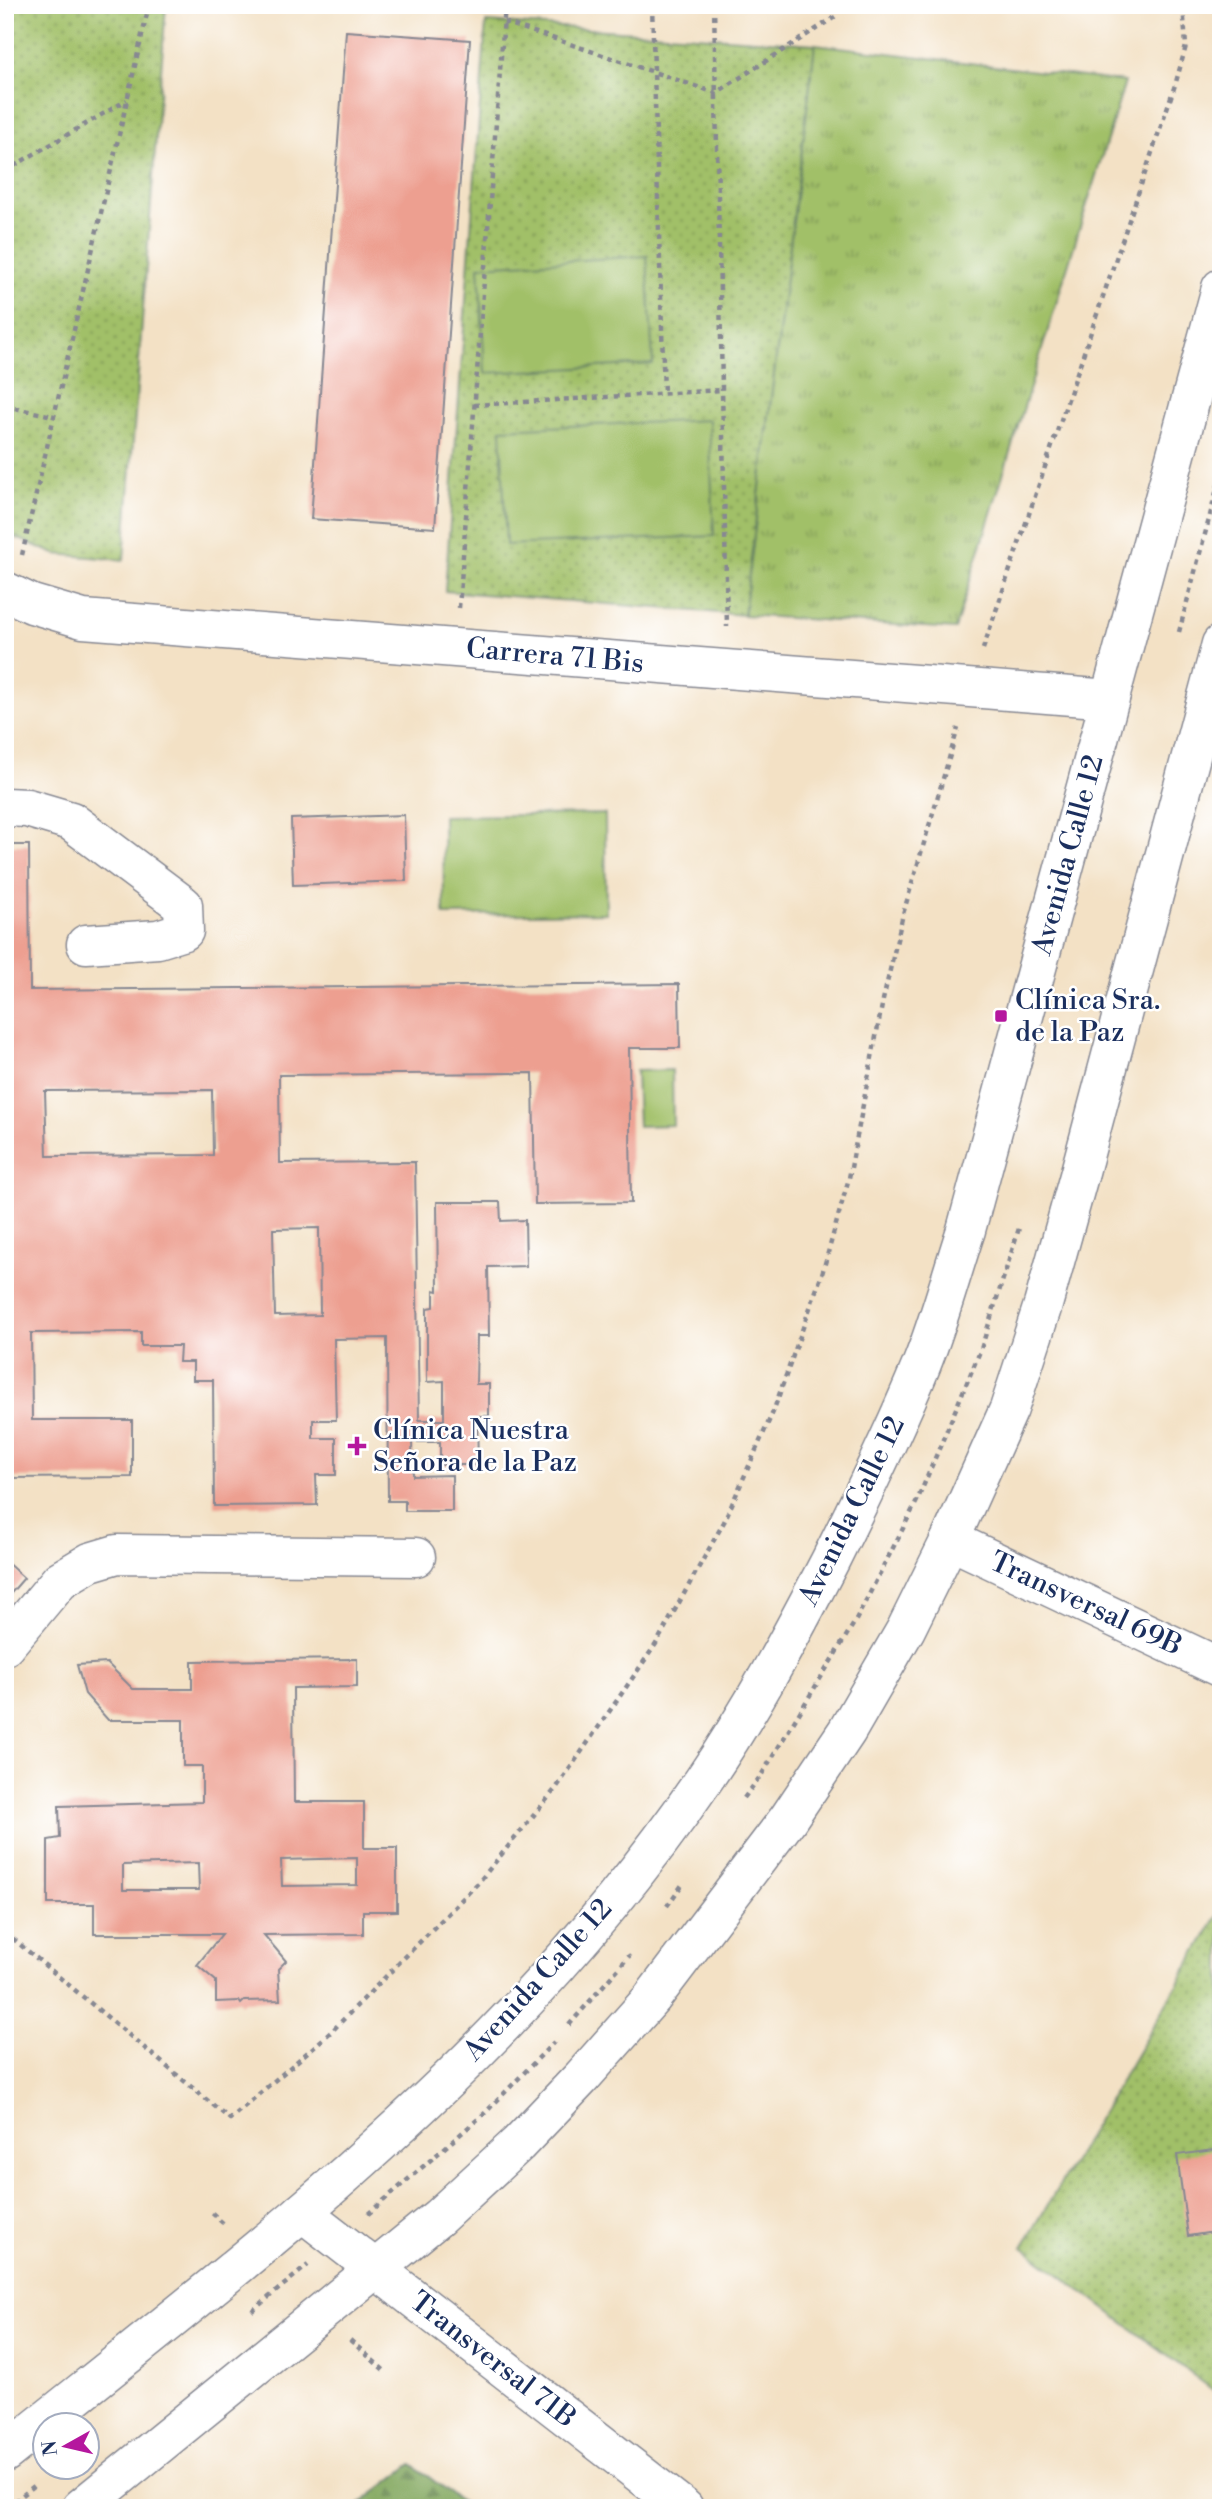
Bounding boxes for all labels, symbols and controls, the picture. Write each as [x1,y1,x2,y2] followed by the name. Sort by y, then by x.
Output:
[465,631,645,681] street label: Carrera 71 Bis
[1024,751,1112,960] street label: Avenida Calle 12
[1015,983,1160,1050] place label: Clínica Sra. de la Paz
[993,1008,1009,1024] marker: Clínica Sra. de la Paz
[791,1411,913,1612] street label: Avenida Calle 12
[373,1413,577,1480] place label: Clínica Nuestra Señora de la Paz
[347,1436,367,1456] marker: Clínica Nuestra Señora de la Paz
[984,1544,1188,1664] street label: Transversal 69B
[455,1892,620,2069] street label: Avenida Calle 12
[403,2284,583,2436] street label: Transversal 71B
[32,2412,102,2482] north arrow
[37,2439,63,2457] text: N

